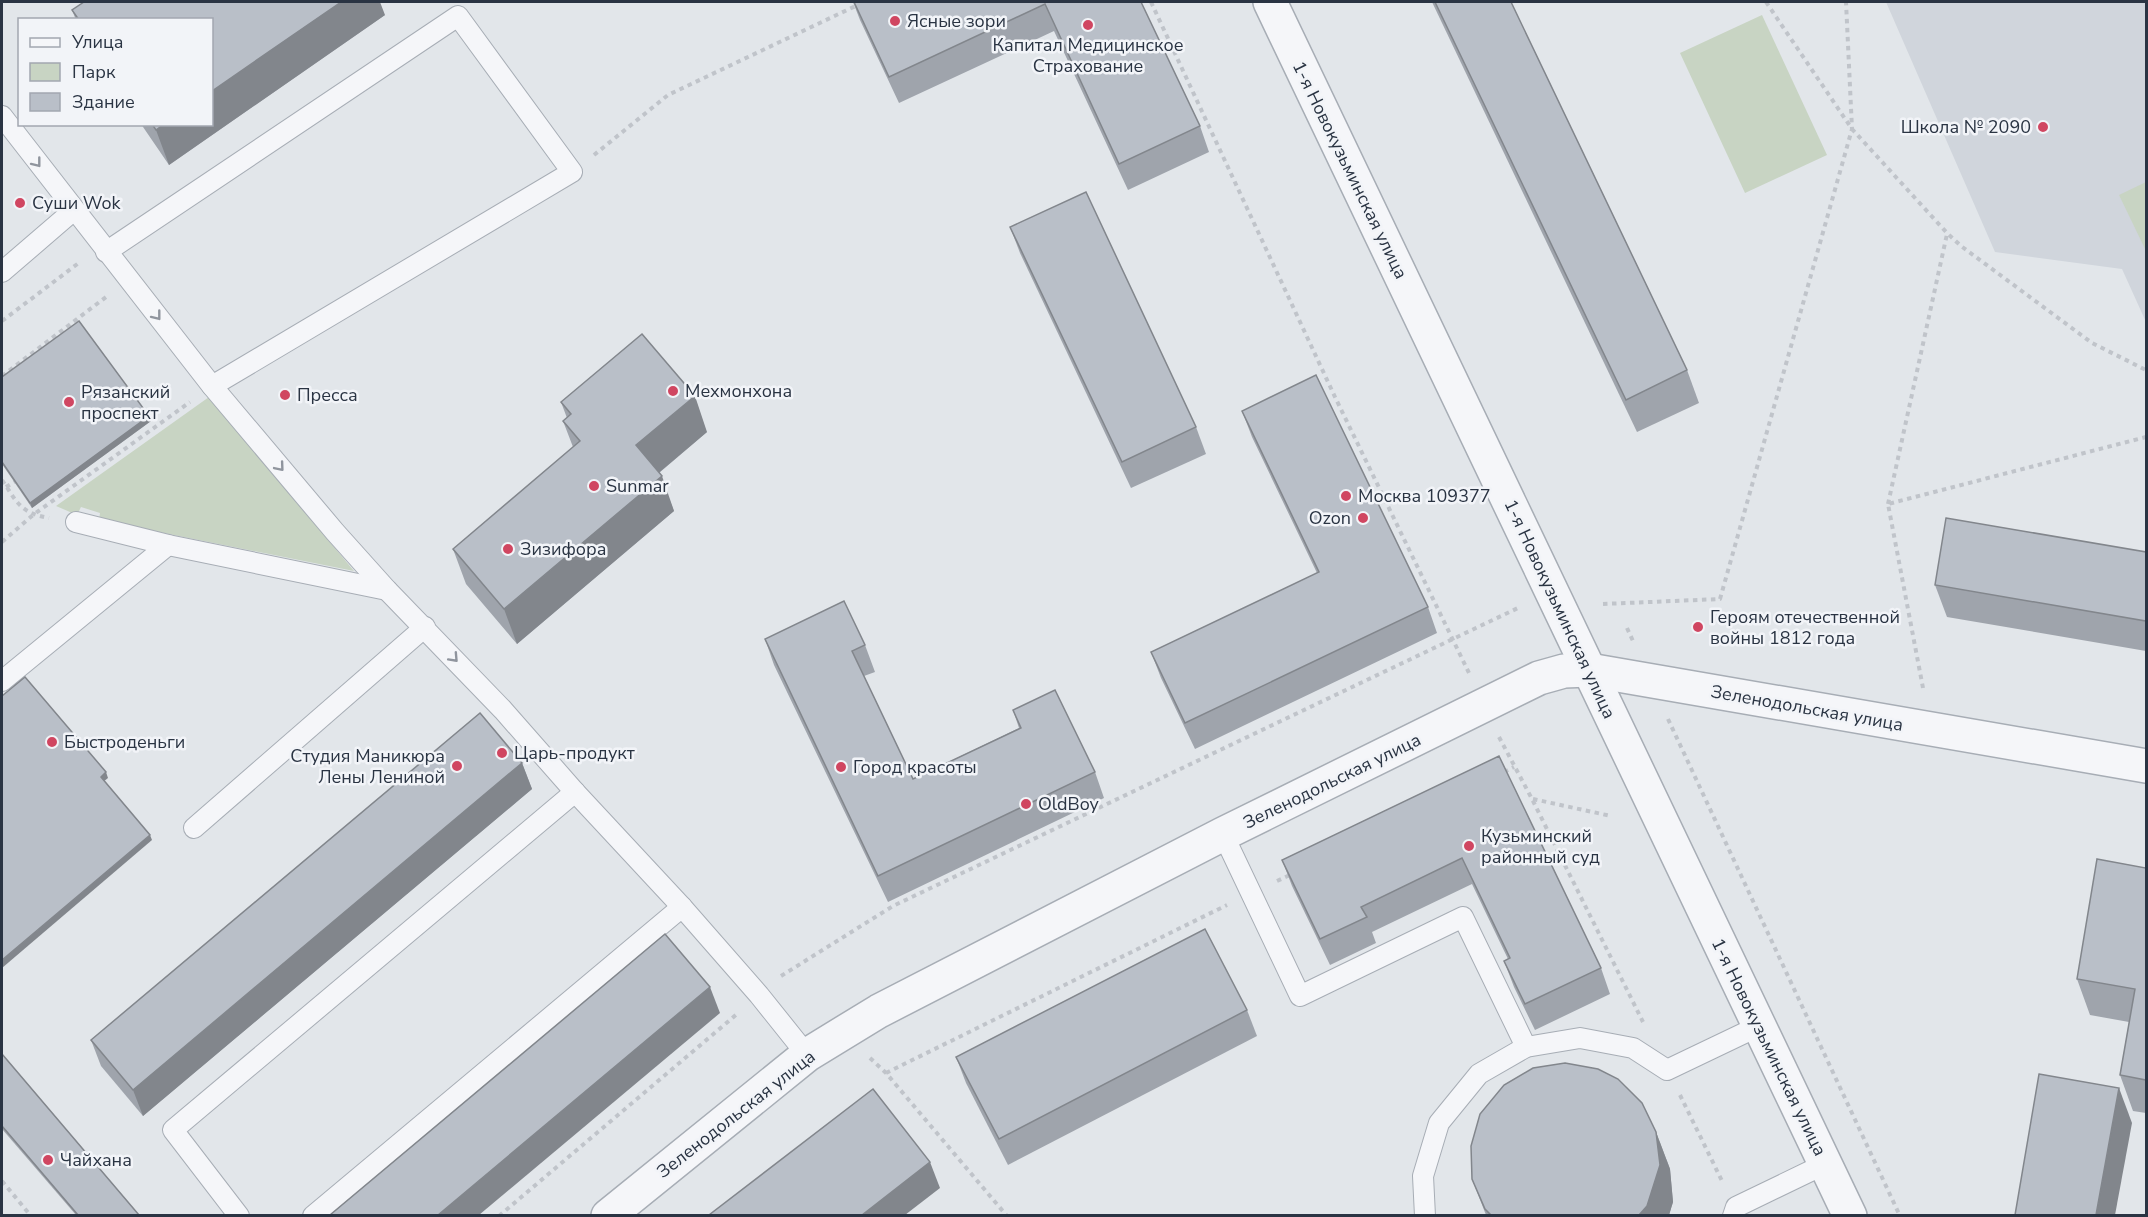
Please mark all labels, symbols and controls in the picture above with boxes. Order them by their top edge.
place label: Ясные зори [907,9,1006,33]
marker: Ясные зори [888,14,902,28]
legend [18,18,213,126]
marker: Капитал Медицинское Страхование [1081,18,1095,32]
text: Улица [71,30,123,54]
place label: Капитал Медицинское Страхование [993,33,1184,78]
street label: 1-я Новокузьминская улица [1287,57,1413,283]
text: Парк [72,60,116,84]
text: Здание [72,90,135,114]
place label: Школа № 2090 [1901,115,2031,139]
marker: Школа № 2090 [2036,120,2050,134]
one-way arrow [30,156,41,167]
place label: Суши Wok [32,191,122,215]
marker: Суши Wok [13,196,27,210]
one-way arrow [150,310,161,321]
place label: Мехмонхона [685,379,792,403]
place label: Рязанский проспект [81,380,170,425]
place label: Пресса [297,383,358,407]
marker: Мехмонхона [666,384,680,398]
marker: Пресса [278,388,292,402]
marker: Рязанский проспект [62,395,76,409]
one-way arrow [273,460,284,471]
place label: Sunmar [606,474,669,498]
marker: Sunmar [587,479,601,493]
place label: Москва 109377 [1358,484,1491,508]
marker: Москва 109377 [1339,489,1353,503]
street label: 1-я Новокузьминская улица [1499,495,1621,723]
place label: Ozon [1309,506,1351,530]
marker: Ozon [1356,511,1370,525]
place label: Зизифора [520,537,606,561]
marker: Зизифора [501,542,515,556]
place label: Героям отечественной войны 1812 года [1710,605,1900,650]
marker: Героям отечественной войны 1812 года [1691,620,1705,634]
one-way arrow [447,652,458,662]
street label: Зеленодольская улица [1709,679,1905,737]
street label: Зеленодольская улица [1239,727,1425,835]
place label: Быстроденьги [64,730,185,754]
marker: Быстроденьги [45,735,59,749]
place label: Царь-продукт [514,741,635,765]
place label: Студия Маникюра Лены Лениной [290,744,445,789]
marker: Царь-продукт [495,746,509,760]
place label: Город красоты [853,755,977,779]
marker: Студия Маникюра Лены Лениной [450,759,464,773]
marker: Город красоты [834,760,848,774]
place label: OldBoy [1038,792,1100,816]
marker: OldBoy [1019,797,1033,811]
place label: Кузьминский районный суд [1481,824,1600,869]
marker: Кузьминский районный суд [1462,839,1476,853]
street label: 1-я Новокузьминская улица [1706,934,1832,1160]
street label: Зеленодольская улица [652,1045,820,1183]
place label: Чайхана [60,1148,132,1172]
marker: Чайхана [41,1153,55,1167]

